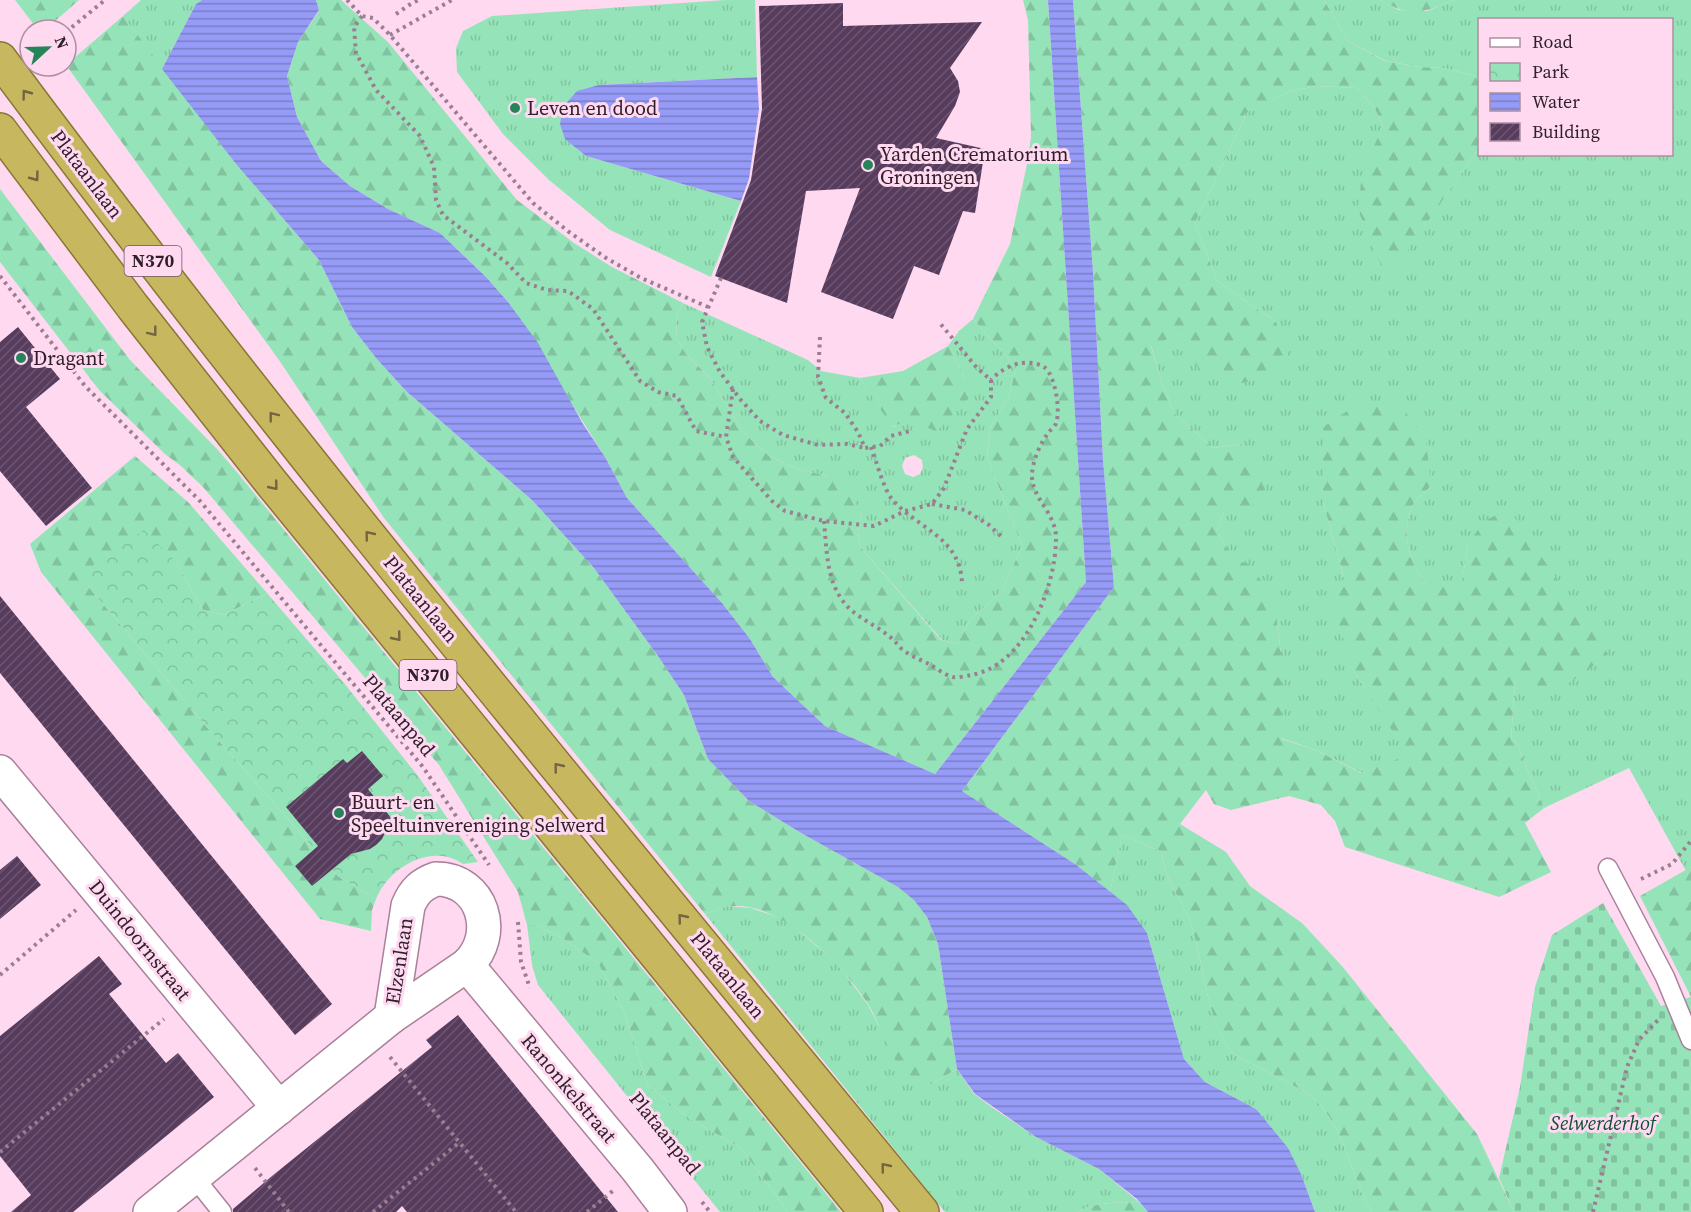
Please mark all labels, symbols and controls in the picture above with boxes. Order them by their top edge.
north arrow [18,18,78,78]
legend [1478,18,1673,156]
text: Road [1532,29,1573,54]
text: N [50,33,74,52]
text: Park [1532,59,1569,84]
text: Water [1532,89,1580,114]
one-way arrow [23,90,34,101]
place label: Leven en dood [527,94,658,122]
marker: Leven en dood [508,101,522,115]
text: Building [1532,119,1600,144]
street label: Plataanlaan [44,124,130,224]
place label: Yarden Crematorium Groningen [880,140,1069,191]
marker: Yarden Crematorium Groningen [861,158,875,172]
one-way arrow [28,170,39,181]
road number: N370 [124,246,182,276]
one-way arrow [146,326,157,337]
place label: Dragant [33,344,104,372]
marker: Dragant [14,351,28,365]
one-way arrow [269,411,280,422]
one-way arrow [266,479,277,490]
one-way arrow [365,531,376,542]
street label: Plataanlaan [377,549,465,649]
one-way arrow [389,630,400,641]
road number: N370 [400,660,456,690]
street label: Plataanpad [356,668,442,763]
one-way arrow [555,763,566,774]
place label: Buurt- en Speeltuinvereniging Selwerd [351,788,606,839]
marker: Buurt- en Speeltuinvereniging Selwerd [332,806,346,820]
street label: Duindoornstraat [83,874,198,1007]
one-way arrow [678,914,689,925]
street label: Elzenlaan [378,916,420,1006]
street label: Plataanlaan [684,925,772,1025]
street label: Ranonkelstraat [515,1027,623,1149]
street label: Plataanpad [623,1086,708,1181]
park label: Selwerderhof [1550,1109,1660,1137]
one-way arrow [881,1163,892,1174]

